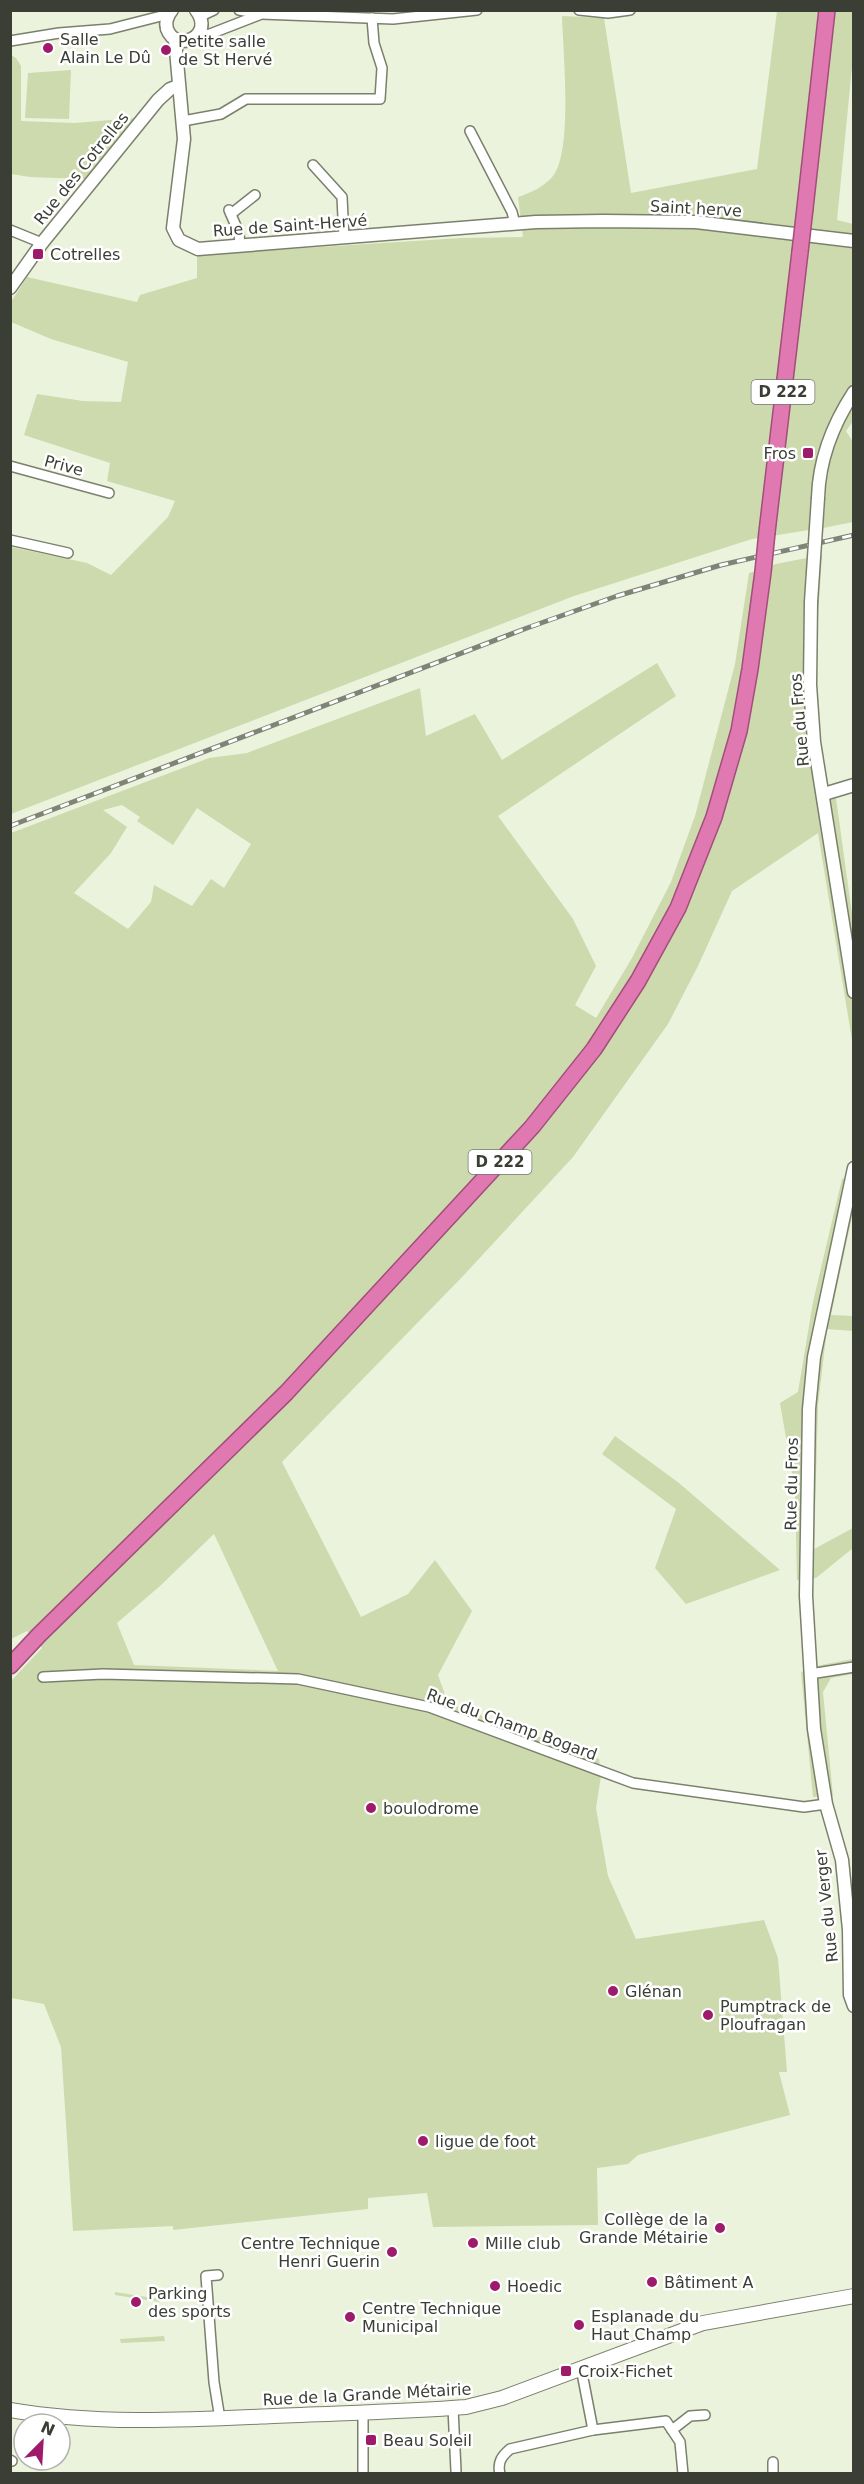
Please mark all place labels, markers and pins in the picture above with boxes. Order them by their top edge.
place label: Salle Alain Le Dû [60,30,151,67]
place label: Petite salle de St Hervé [178,32,272,69]
marker: Salle Alain Le Dû [41,41,55,55]
marker: Petite salle de St Hervé [159,43,173,57]
place label: Cotrelles [50,245,120,264]
marker: Cotrelles [31,247,45,261]
place label: Fros [764,444,796,463]
marker: Fros [801,446,815,460]
place label: boulodrome [383,1799,479,1818]
marker: boulodrome [364,1801,378,1815]
place label: Glénan [625,1982,682,2001]
marker: Glénan [606,1984,620,1998]
place label: Pumptrack de Ploufragan [720,1997,831,2034]
marker: Pumptrack de Ploufragan [701,2008,715,2022]
place label: ligue de foot [435,2132,536,2151]
marker: ligue de foot [416,2134,430,2148]
place label: Collège de la Grande Métairie [579,2210,708,2247]
marker: Collège de la Grande Métairie [713,2221,727,2235]
place label: Centre Technique Henri Guerin [241,2234,380,2271]
place label: Mille club [485,2234,561,2253]
marker: Mille club [466,2236,480,2250]
marker: Centre Technique Henri Guerin [385,2245,399,2259]
place label: Bâtiment A [664,2273,753,2292]
marker: Bâtiment A [645,2275,659,2289]
place label: Hoedic [507,2277,562,2296]
marker: Hoedic [488,2279,502,2293]
place label: Parking des sports [148,2284,231,2321]
marker: Parking des sports [129,2295,143,2309]
place label: Centre Technique Municipal [362,2299,501,2336]
place label: Esplanade du Haut Champ [591,2307,699,2344]
marker: Centre Technique Municipal [343,2310,357,2324]
marker: Esplanade du Haut Champ [572,2318,586,2332]
place label: Croix-Fichet [578,2362,672,2381]
marker: Croix-Fichet [559,2364,573,2378]
place label: Beau Soleil [383,2431,472,2450]
marker: Beau Soleil [364,2433,378,2447]

